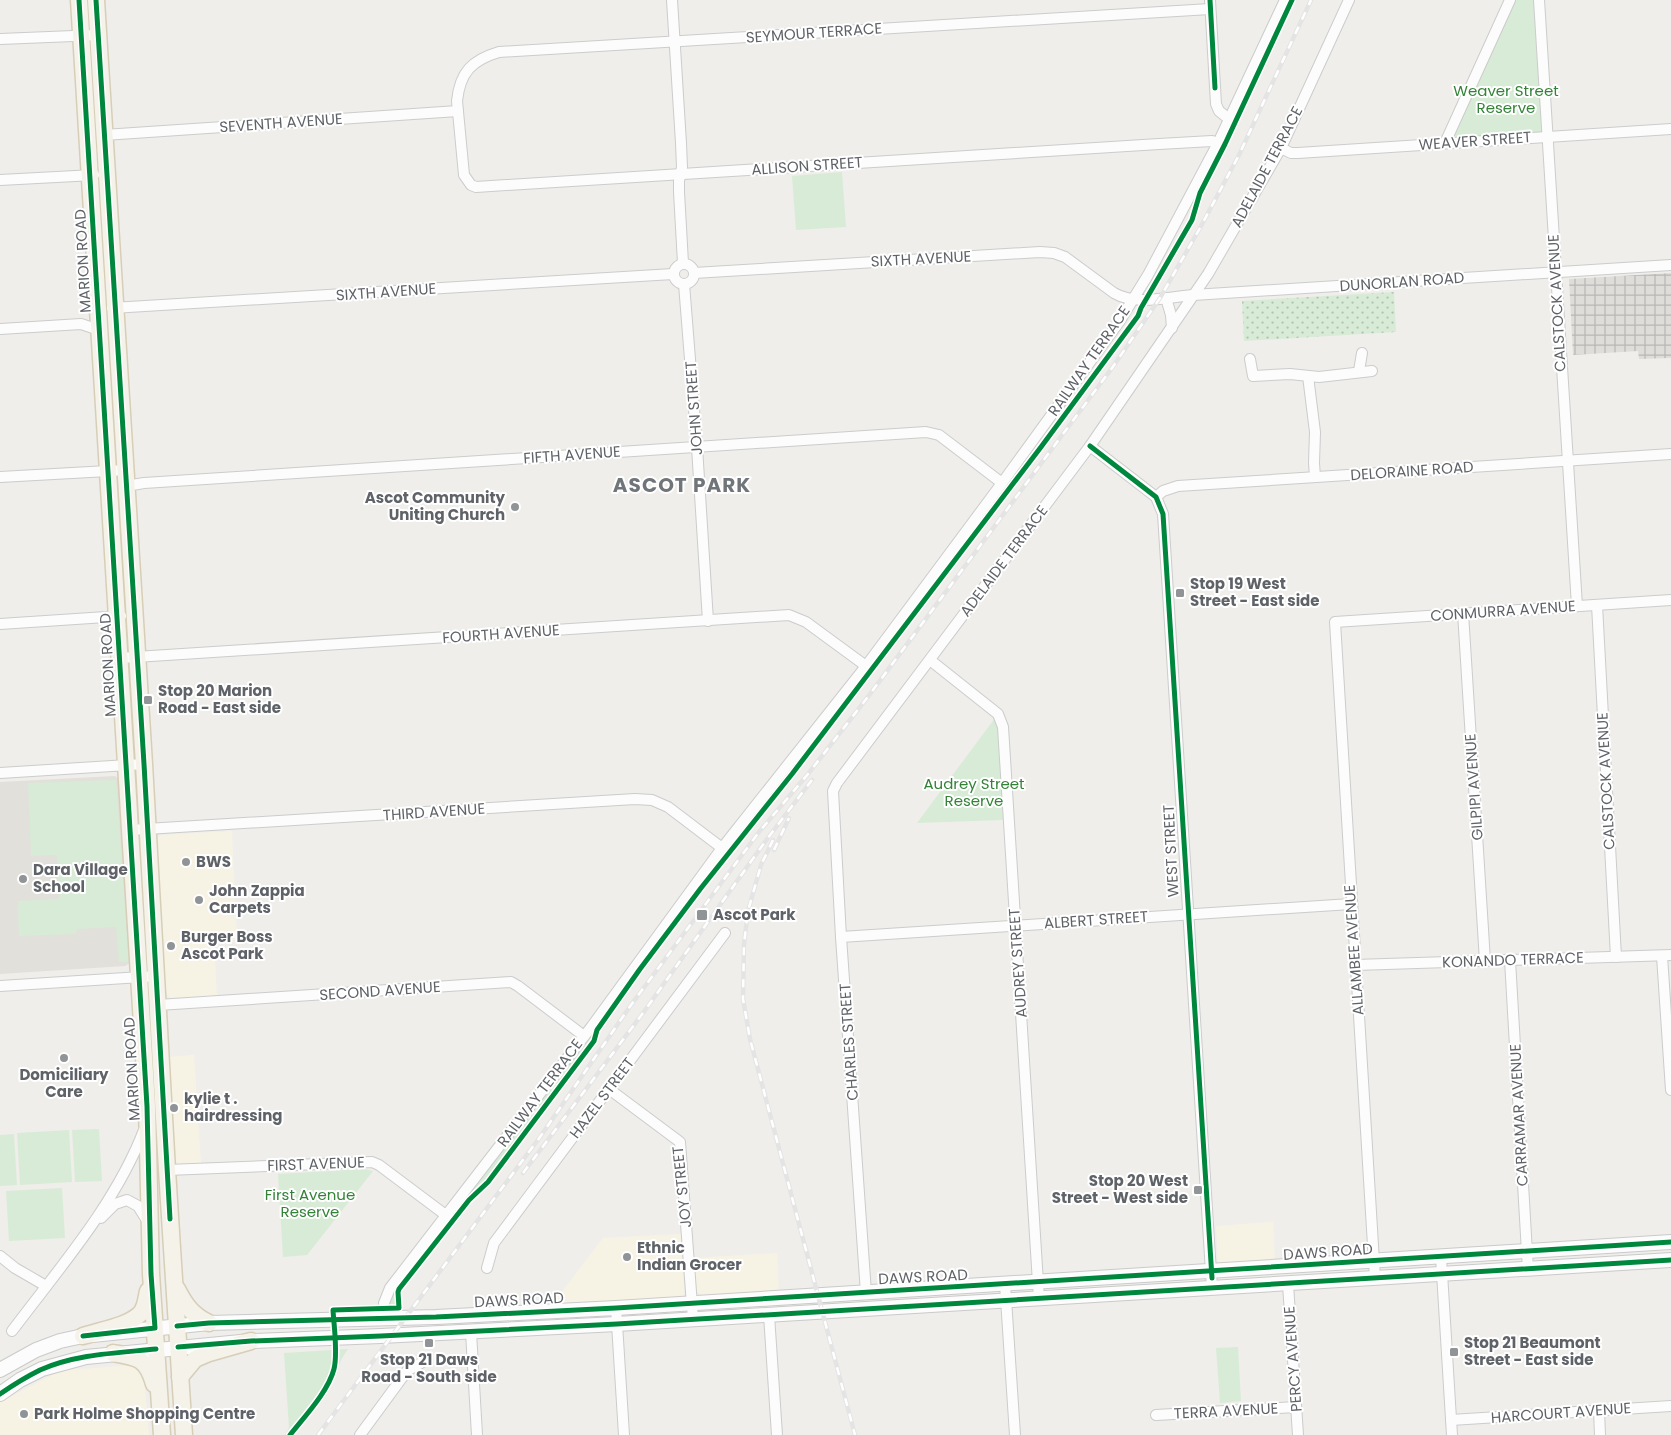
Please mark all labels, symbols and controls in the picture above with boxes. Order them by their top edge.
street label: SEYMOUR TERRACE [745,17,883,48]
park label: Weaver Street Reserve [1453,80,1559,118]
street label: ADELAIDE TERRACE [1226,102,1307,231]
street label: SEVENTH AVENUE [219,108,343,137]
street label: WEAVER STREET [1418,126,1532,155]
street label: ALLISON STREET [751,151,863,180]
street label: MARION ROAD [69,209,96,313]
street label: CALSTOCK AVENUE [1542,234,1571,372]
street label: SIXTH AVENUE [870,245,972,272]
street label: DUNORLAN ROAD [1339,267,1465,296]
street label: SIXTH AVENUE [335,278,437,305]
street label: RAILWAY TERRACE [1043,301,1135,420]
street label: JOHN STREET [680,360,707,456]
street label: FIFTH AVENUE [523,441,621,468]
street label: DELORAINE ROAD [1350,456,1474,485]
district label: ASCOT PARK [613,471,751,499]
place label: Ascot Community Uniting Church [365,487,506,525]
marker: Ascot Community Uniting Church [509,501,521,513]
street label: ADELAIDE TERRACE [955,501,1052,621]
place label: Stop 19 West Street - East side [1190,573,1320,611]
marker: Stop 19 West Street - East side [1174,587,1186,599]
street label: CONMURRA AVENUE [1430,595,1576,626]
street label: MARION ROAD [94,613,121,717]
street label: FOURTH AVENUE [442,619,560,648]
place label: Stop 20 Marion Road - East side [158,680,281,718]
marker: Stop 20 Marion Road - East side [142,694,154,706]
street label: CALSTOCK AVENUE [1591,712,1620,850]
street label: GILPIPI AVENUE [1459,733,1488,841]
park label: Audrey Street Reserve [923,773,1025,811]
street label: THIRD AVENUE [382,797,486,826]
street label: WEST STREET [1158,804,1183,898]
place label: BWS [196,851,231,872]
marker: BWS [180,856,192,868]
place label: Dara Village School [33,859,128,897]
marker: Dara Village School [17,873,29,885]
place label: John Zappia Carpets [209,880,305,918]
street label: ALLAMBEE AVENUE [1338,884,1369,1016]
marker: John Zappia Carpets [193,894,205,906]
place label: Ascot Park [713,904,796,925]
street label: ALBERT STREET [1043,905,1149,934]
street label: AUDREY STREET [1003,907,1032,1019]
marker: Ascot Park [695,908,709,922]
place label: Burger Boss Ascot Park [181,926,273,964]
marker: Burger Boss Ascot Park [165,940,177,952]
street label: KONANDO TERRACE [1442,947,1584,972]
street label: SECOND AVENUE [319,976,441,1005]
street label: CHARLES STREET [834,983,863,1101]
street label: MARION ROAD [118,1017,145,1121]
street label: RAILWAY TERRACE [492,1034,587,1151]
street label: CARRAMAR AVENUE [1504,1043,1533,1187]
marker: Domiciliary Care [58,1052,70,1064]
street label: HAZEL STREET [564,1053,639,1142]
place label: Domiciliary Care [19,1064,109,1102]
place label: kylie t . hairdressing [184,1088,282,1126]
marker: kylie t . hairdressing [168,1102,180,1114]
street label: JOY STREET [667,1145,696,1229]
street label: FIRST AVENUE [267,1151,365,1176]
place label: Stop 20 West Street - West side [1052,1170,1188,1208]
park label: First Avenue Reserve [265,1184,355,1222]
marker: Stop 20 West Street - West side [1192,1184,1204,1196]
place label: Ethnic Indian Grocer [637,1237,742,1275]
street label: DAWS ROAD [1282,1238,1373,1265]
marker: Ethnic Indian Grocer [621,1251,633,1263]
street label: DAWS ROAD [878,1264,968,1289]
street label: DAWS ROAD [474,1287,564,1312]
street label: PERCY AVENUE [1278,1305,1307,1413]
place label: Stop 21 Beaumont Street - East side [1464,1332,1601,1370]
marker: Stop 21 Daws Road - South side [423,1337,435,1349]
marker: Stop 21 Beaumont Street - East side [1448,1346,1460,1358]
place label: Stop 21 Daws Road - South side [361,1349,497,1387]
street label: TERRA AVENUE [1173,1397,1279,1424]
street label: HARCOURT AVENUE [1490,1397,1632,1428]
place label: Park Holme Shopping Centre [34,1403,255,1424]
marker: Park Holme Shopping Centre [18,1408,30,1420]

